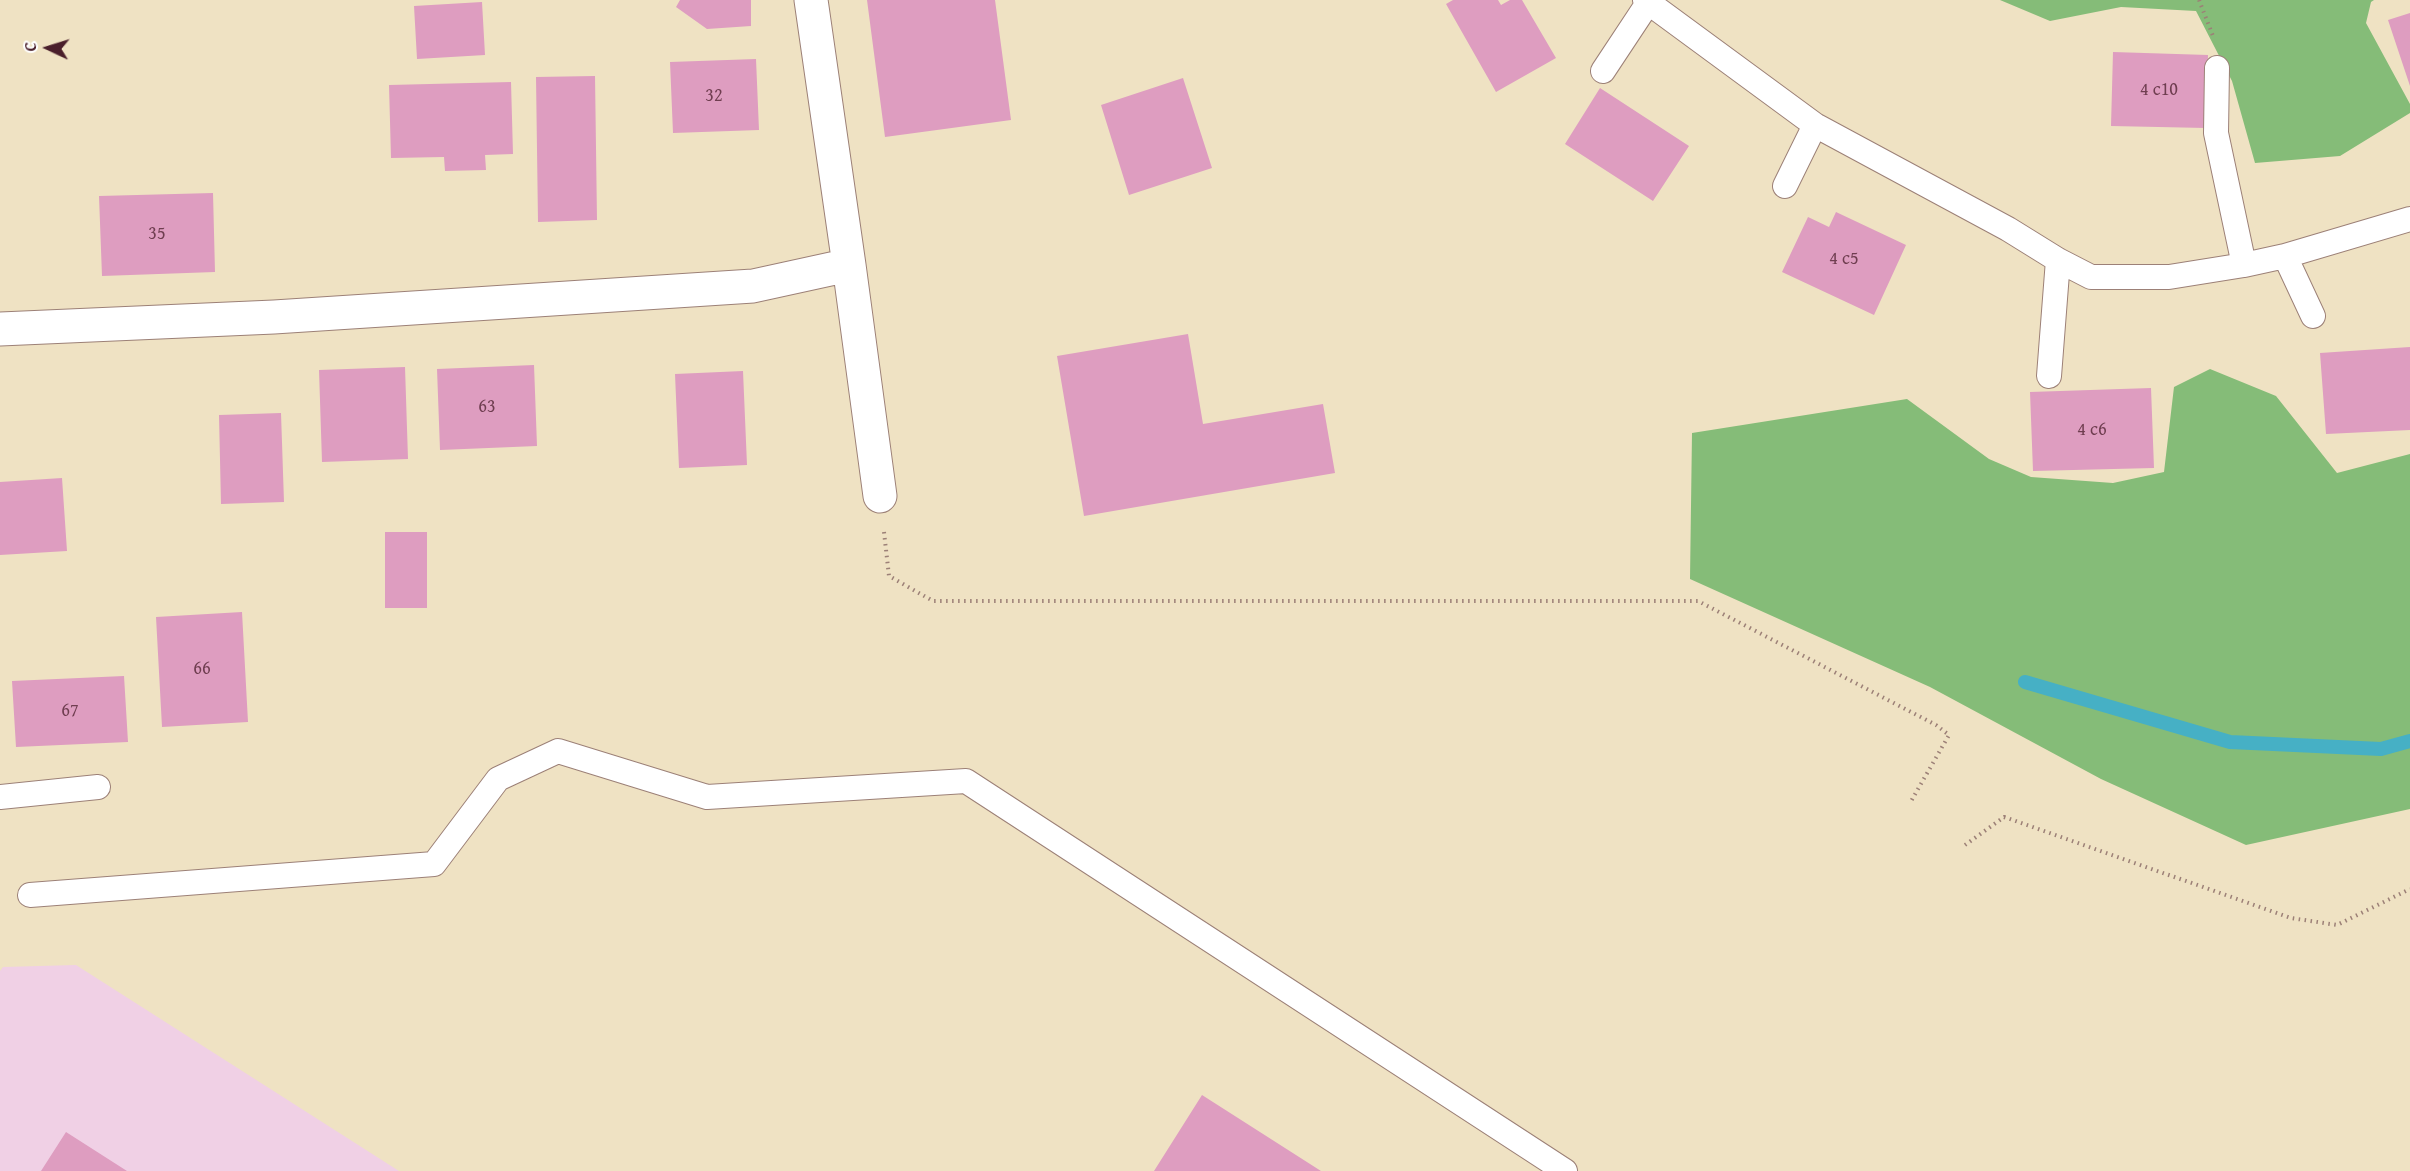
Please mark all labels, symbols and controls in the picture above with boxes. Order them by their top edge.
north arrow [18,18,78,78]
text: С [18,41,42,52]
house number: 4 с10 [2140,79,2178,101]
house number: 32 [705,85,723,107]
house number: 35 [148,223,166,245]
house number: 4 с5 [1829,248,1859,270]
house number: 63 [478,396,496,418]
house number: 4 с6 [2077,419,2107,441]
house number: 66 [193,658,211,680]
house number: 67 [61,700,79,722]

